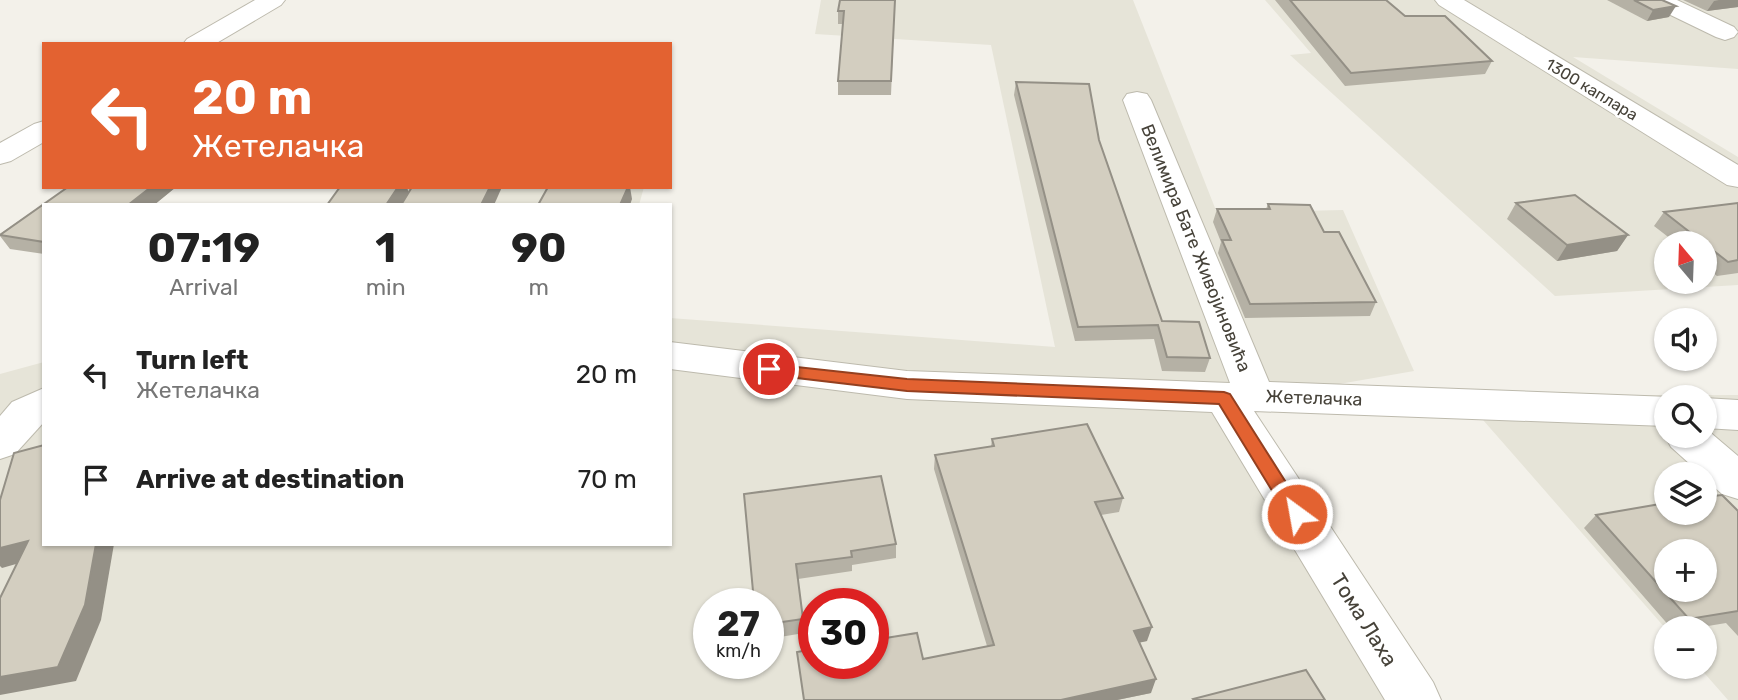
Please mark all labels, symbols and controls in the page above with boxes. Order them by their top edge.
street label: 1300 каплара [1542,54,1641,124]
text: 20 m [192,68,313,126]
icon: left [77,70,168,161]
street label: Велимира Бате Живојиновића [1136,121,1256,375]
text: Жетелачка [192,127,364,165]
text: 07:19 [147,223,260,273]
text: 1 [375,223,396,273]
text: 90 [511,223,567,273]
north arrow [1654,231,1717,294]
map controls [1654,231,1717,679]
text: Arrival [169,273,238,301]
text: min [366,273,406,301]
text: m [529,273,549,301]
button: sound [1654,308,1717,371]
pin [739,339,799,399]
text: Turn left [136,345,248,376]
icon: arrive [750,350,788,388]
icon: left [77,356,115,394]
text: 20 m [576,359,637,390]
text: Жетелачка [136,376,260,404]
street label: Жетелачка [1265,385,1363,411]
button: search [1654,385,1717,448]
icon: arrive [77,461,115,499]
button: layers [1654,462,1717,525]
text: Arrive at destination [136,464,404,495]
text: 70 m [578,464,637,495]
position arrow [1260,477,1334,551]
button: + [1654,539,1717,602]
street label: Тома Лаха [1326,569,1403,671]
speed limit sign: 30 [798,588,889,679]
text: 27 [717,603,760,645]
button: − [1654,616,1717,679]
text: km/h [716,640,761,662]

